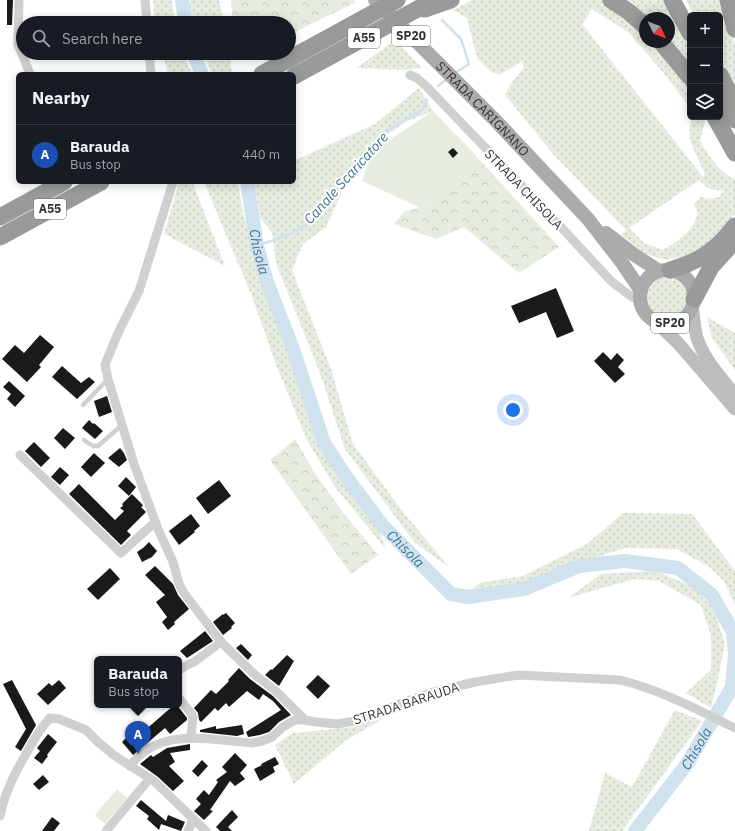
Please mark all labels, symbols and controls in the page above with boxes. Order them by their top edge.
north arrow [639,12,675,48]
map controls [687,12,723,120]
button: + [687,12,723,48]
search box [16,16,296,60]
road number: SP20 [392,26,430,46]
icon: search [30,27,52,49]
road number: A55 [348,28,380,48]
text: Search here [62,29,142,48]
button: − [687,48,723,84]
street label: STRADA CARIGNANO [432,58,533,160]
button: layers [687,84,723,120]
text: Nearby [32,87,90,109]
water label: Canale Scaricatore [300,128,392,228]
text: Barauda [70,137,130,156]
street label: STRADA CHISOLA [481,145,567,234]
text: A [41,146,49,163]
text: 440 m [242,146,280,163]
text: Bus stop [70,156,121,173]
road number: A55 [34,199,66,219]
water label: Chisola [245,228,274,277]
road number: SP20 [651,313,689,333]
your location [503,400,523,420]
water label: Chisola [383,526,428,571]
popup [94,656,182,708]
text: Barauda [108,664,168,683]
street label: STRADA BARAUDA [351,678,462,729]
text: Bus stop [108,683,159,700]
pin: A [125,721,151,754]
water label: Chisola [677,724,716,773]

